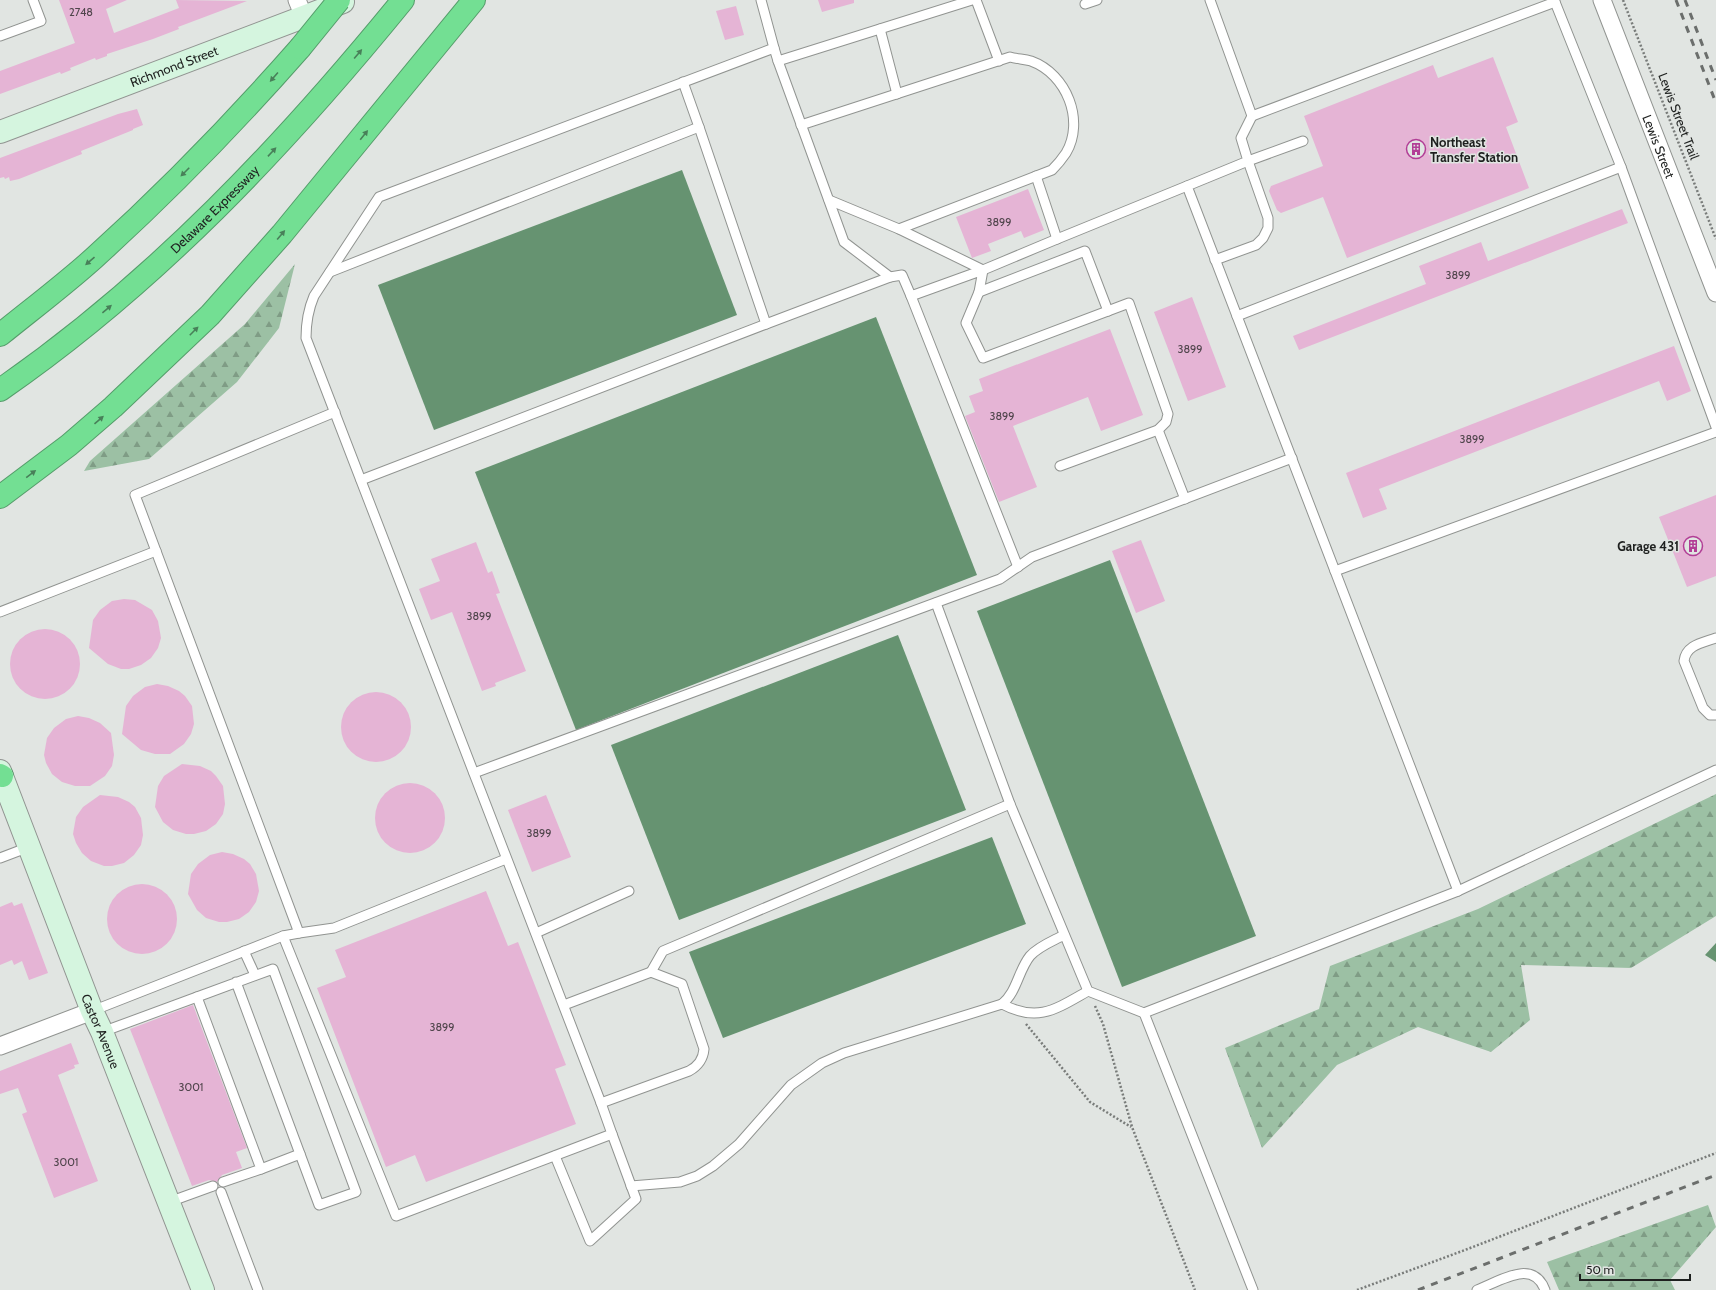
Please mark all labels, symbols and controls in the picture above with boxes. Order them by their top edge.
house number: 2748 [69,5,93,19]
street label: Richmond Street [128,42,221,90]
one-way arrow [354,49,363,60]
street label: Lewis Street Trail [1655,70,1703,162]
one-way arrow [270,72,279,83]
street label: Lewis Street [1640,112,1678,180]
one-way arrow [359,129,368,140]
place label: Northeast Transfer Station [1430,134,1518,165]
building icon: Northeast Transfer Station [1405,138,1427,160]
one-way arrow [268,147,277,157]
street label: Delaware Expressway [167,162,263,256]
one-way arrow [180,167,190,177]
house number: 3899 [986,215,1012,229]
one-way arrow [277,230,286,241]
one-way arrow [85,256,96,265]
house number: 3899 [1445,268,1471,282]
one-way arrow [102,304,113,313]
one-way arrow [189,326,199,336]
house number: 3899 [1177,342,1203,356]
house number: 3899 [989,409,1015,423]
one-way arrow [94,416,103,425]
house number: 3899 [1459,432,1485,446]
one-way arrow [26,470,37,478]
building icon: Garage 431 [1682,535,1704,557]
place label: Garage 431 [1617,538,1679,554]
house number: 3899 [466,609,492,623]
house number: 3899 [526,826,552,840]
street label: Castor Avenue [78,992,124,1071]
house number: 3899 [429,1020,455,1034]
house number: 3001 [179,1080,203,1094]
house number: 3001 [54,1155,78,1169]
scale bar [1580,1256,1690,1282]
text: 50 m [1586,1262,1614,1277]

